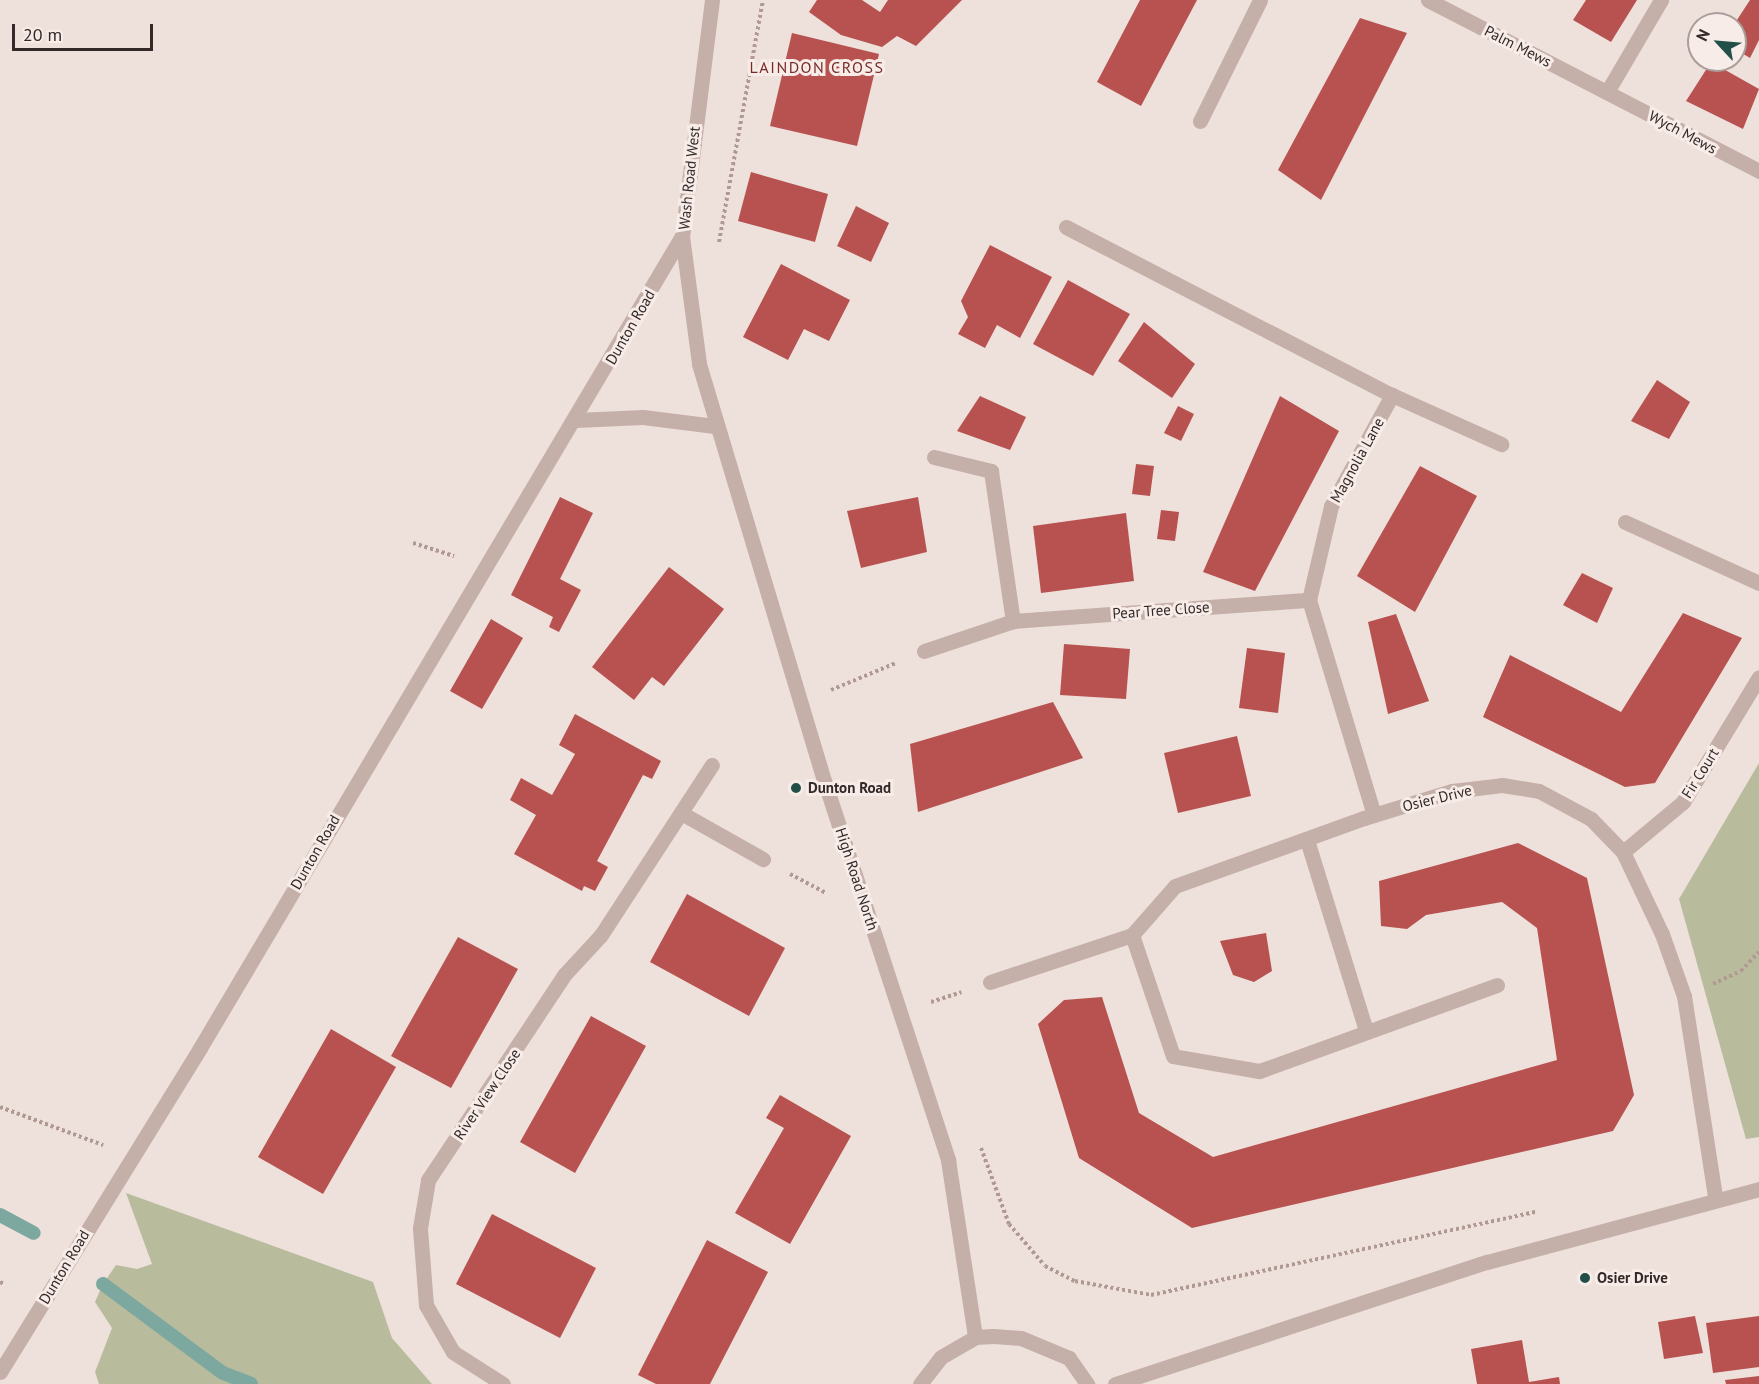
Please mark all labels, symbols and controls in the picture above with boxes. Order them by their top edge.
scale bar [15,12,156,50]
north arrow [1687,12,1747,72]
street label: Palm Mews [1482,22,1554,70]
text: 20 m [23,23,62,46]
text: N [1691,26,1714,44]
district label: LAINDON CROSS [750,57,884,77]
street label: Wych Mews [1646,107,1720,157]
street label: Wash Road West [675,125,703,231]
street label: Dunton Road [601,287,659,367]
street label: Magnolia Lane [1326,414,1388,506]
street label: Pear Tree Close [1112,598,1210,622]
street label: Fir Court [1678,745,1722,801]
place label: Dunton Road [808,779,891,797]
marker: Dunton Road [789,781,803,795]
street label: Osier Drive [1400,781,1474,815]
street label: Dunton Road [286,812,344,892]
street label: High Road North [832,825,882,933]
street label: River View Close [450,1045,524,1143]
street label: Dunton Road [35,1227,93,1307]
place label: Osier Drive [1597,1269,1668,1287]
marker: Osier Drive [1578,1271,1592,1285]

